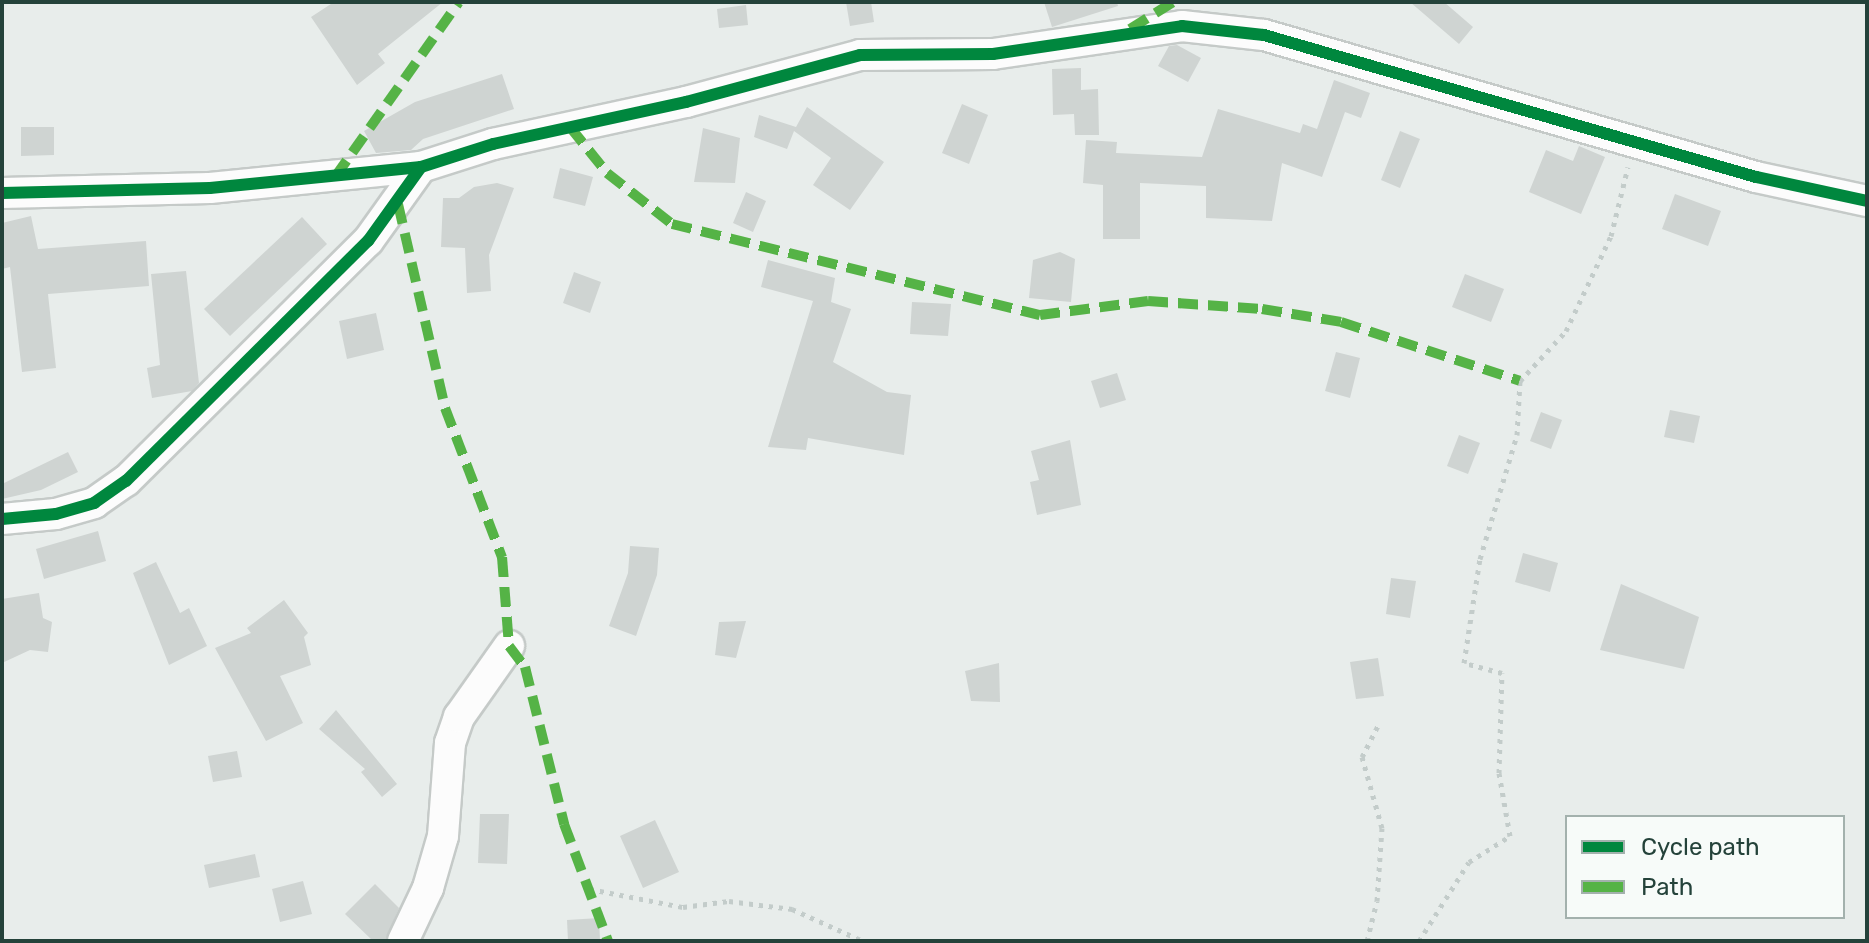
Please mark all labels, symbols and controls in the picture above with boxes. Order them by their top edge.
legend [1565,815,1845,919]
text: Cycle path [1641,833,1760,861]
text: Path [1641,873,1693,901]

